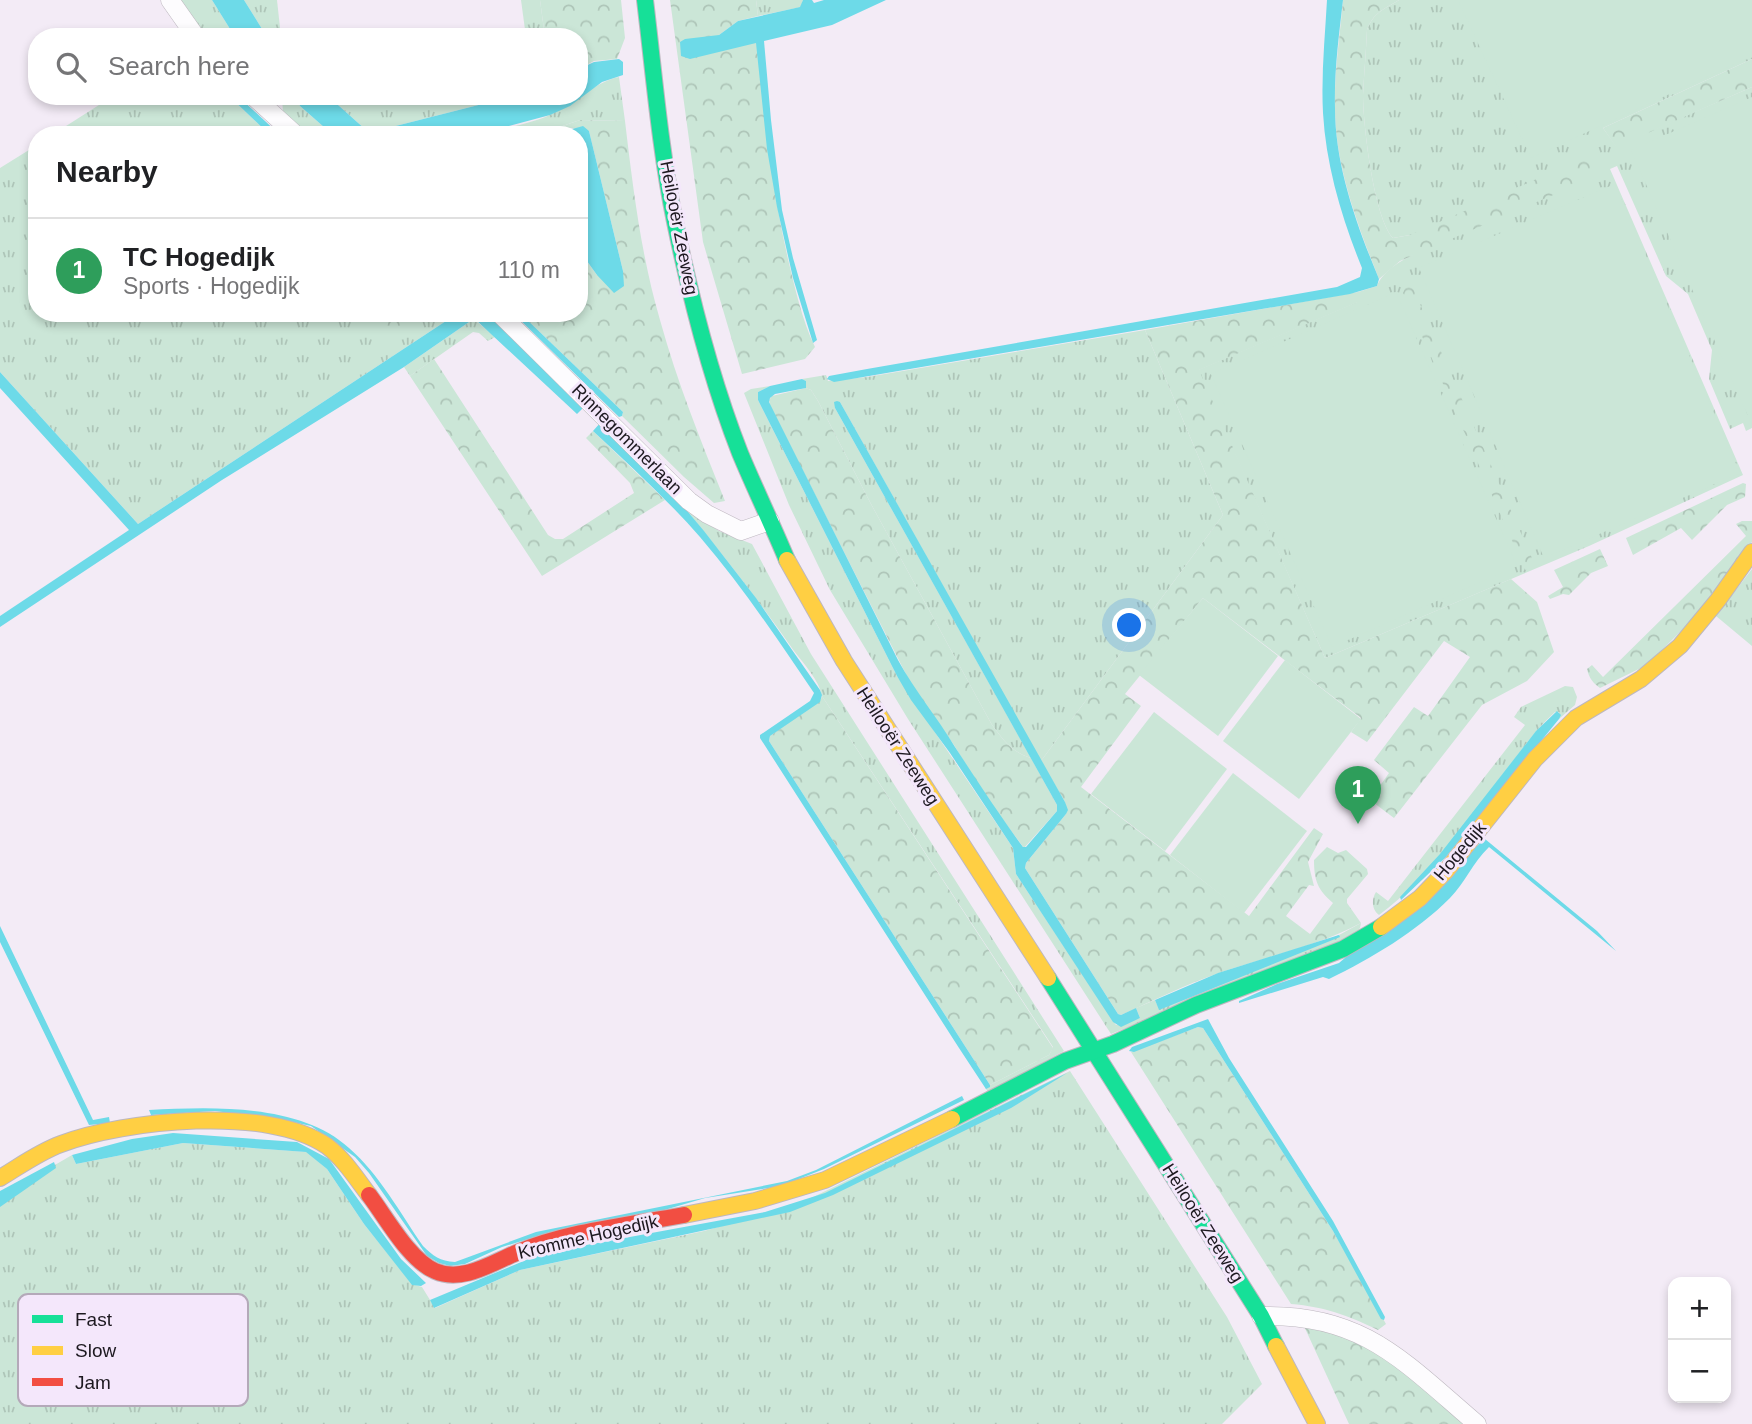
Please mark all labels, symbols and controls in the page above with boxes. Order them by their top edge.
search box [28,28,588,105]
icon: search [52,48,90,86]
text: Search here [108,51,250,81]
text: Nearby [56,155,158,188]
street label: Heilooër Zeeweg [656,159,702,297]
text: TC Hogedijk [123,242,275,272]
text: 1 [73,257,85,283]
text: 110 m [498,257,560,283]
text: Sports · Hogedijk [123,273,299,299]
street label: Rinnegommerlaan [568,380,686,498]
your location [1112,608,1146,642]
street label: Heilooër Zeeweg [853,683,943,809]
pin: 1 [1335,766,1381,824]
street label: Hogedijk [1430,817,1491,884]
street label: Heilooër Zeeweg [1158,1160,1248,1286]
street label: Kromme Hogedijk [516,1211,661,1263]
map controls [1668,1277,1731,1403]
button: + [1668,1277,1731,1340]
legend [18,1294,248,1406]
text: Fast [75,1309,113,1330]
text: Slow [75,1340,116,1361]
button: − [1668,1340,1731,1403]
text: Jam [75,1372,111,1393]

